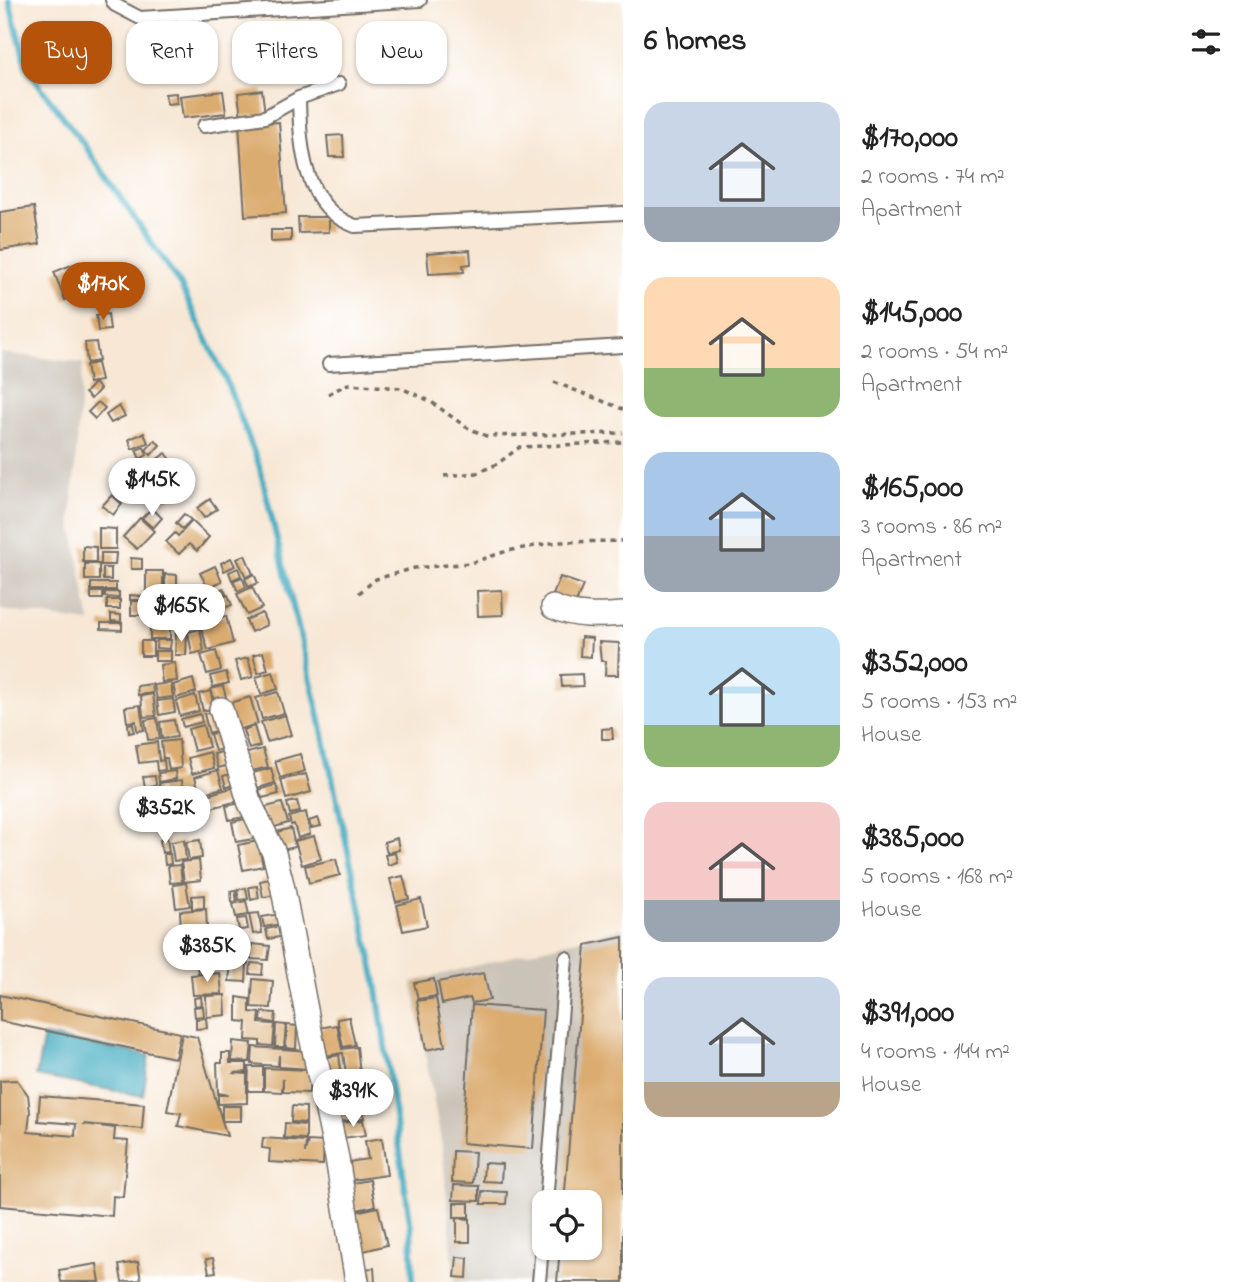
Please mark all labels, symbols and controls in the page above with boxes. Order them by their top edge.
text: 6 homes [644,20,747,64]
chip: Buy [21,21,112,84]
chip: Rent [126,21,218,84]
chip: Filters [232,21,342,84]
chip: New [356,21,447,84]
icon: filters [1187,23,1225,61]
text: $170,000 [861,117,958,161]
icon: home [700,130,784,214]
text: 2 rooms · 74 m² [861,161,1005,194]
text: Apartment [861,194,962,227]
pin: $170K [54,262,152,322]
text: $170K [77,268,129,301]
text: $145,000 [861,292,962,336]
icon: home [700,305,784,389]
text: 2 rooms · 54 m² [861,336,1008,369]
text: Apartment [861,369,962,402]
pin: $145K [103,458,201,518]
text: $145K [124,464,180,497]
text: $165,000 [861,467,963,511]
icon: home [700,480,784,564]
text: 3 rooms · 86 m² [861,511,1002,544]
text: Apartment [861,544,962,577]
pin: $165K [132,584,230,644]
text: $165K [153,590,209,623]
text: $352,000 [861,642,968,686]
icon: home [700,655,784,739]
text: 5 rooms · 153 m² [861,686,1017,719]
text: House [861,719,921,752]
pin: $352K [116,786,214,846]
text: $352K [135,792,195,825]
text: $385,000 [861,817,964,861]
icon: home [700,830,784,914]
text: 5 rooms · 168 m² [861,861,1013,894]
text: House [861,894,921,927]
pin: $385K [158,925,256,984]
text: $385K [179,930,235,963]
text: $391,000 [861,992,954,1036]
icon: home [700,1005,784,1089]
text: 4 rooms · 144 m² [861,1036,1010,1069]
text: House [861,1069,921,1102]
pin: $391K [304,1070,402,1129]
text: $391K [329,1075,377,1108]
map controls [532,1190,602,1260]
button: locate [532,1190,602,1260]

